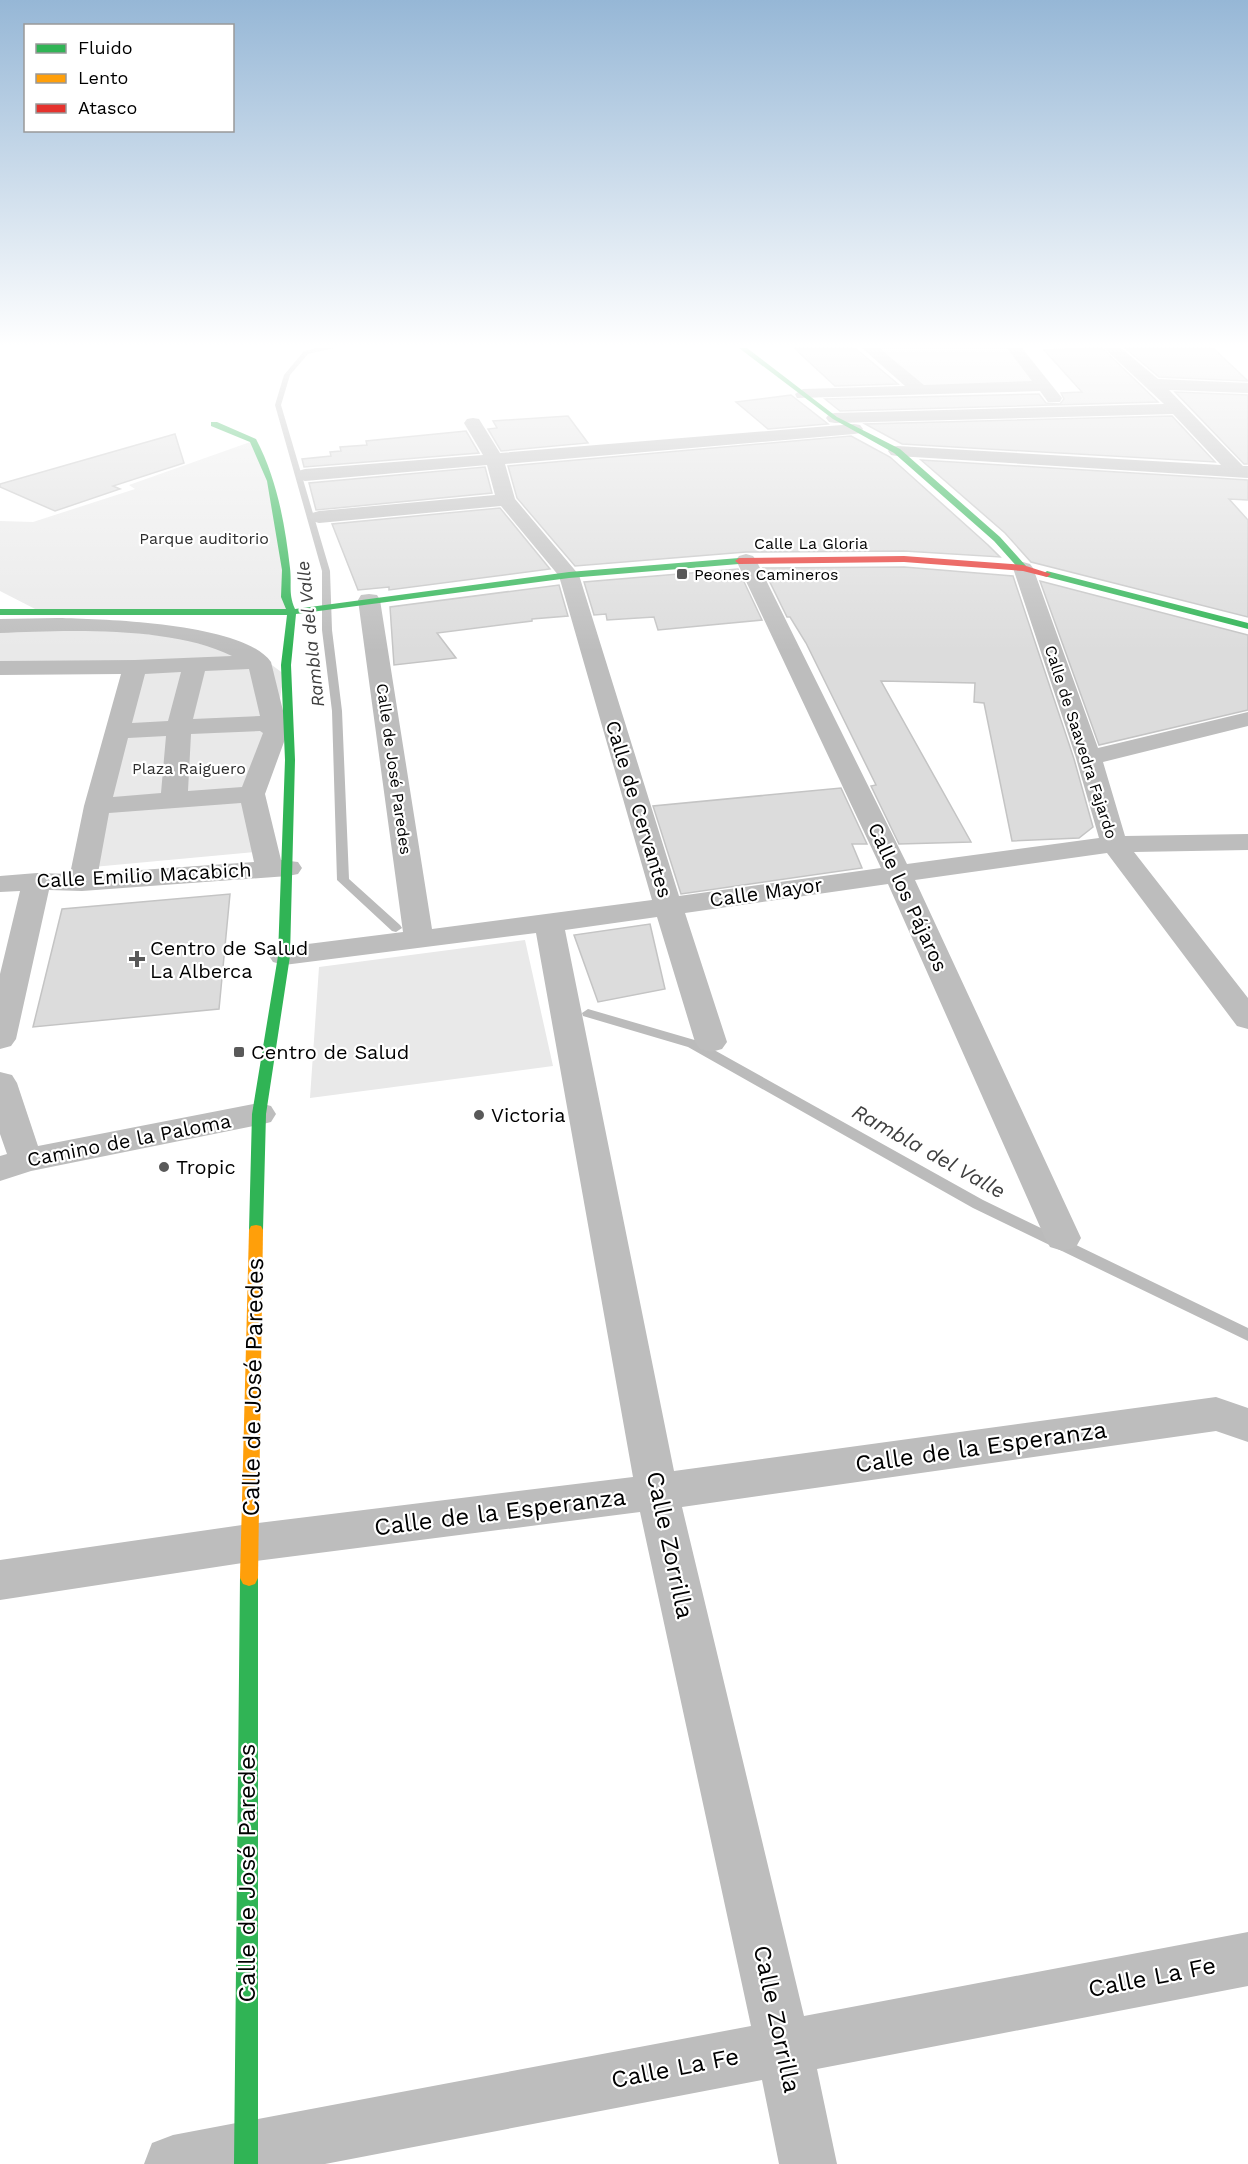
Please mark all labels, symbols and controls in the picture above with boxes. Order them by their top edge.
legend [24,24,234,132]
text: Fluido [78,37,132,58]
text: Lento [78,67,128,88]
text: Atasco [78,97,137,118]
park label: Parque auditorio [139,529,269,548]
street label: Calle La Gloria [754,534,868,553]
water label: Rambla del Valle [292,560,328,708]
place label: Peones Camineros [694,565,838,584]
marker: Peones Camineros [675,567,689,581]
street label: Calle de Saavedra Fajardo [1041,643,1121,841]
street label: Calle de José Paredes [373,682,415,856]
street label: Calle de Cervantes [601,717,677,901]
park label: Plaza Raiguero [132,759,246,778]
street label: Calle los Pájaros [863,819,953,975]
street label: Calle Emilio Macabich [36,857,252,893]
street label: Calle Mayor [708,872,824,912]
place label: Centro de Salud La Alberca [150,936,308,983]
marker: Centro de Salud La Alberca [128,950,146,968]
place label: Centro de Salud [251,1040,409,1064]
marker: Centro de Salud [232,1045,246,1059]
water label: Rambla del Valle [848,1099,1010,1203]
place label: Victoria [491,1103,566,1127]
street label: Camino de la Paloma [25,1108,233,1172]
marker: Victoria [472,1108,486,1122]
place label: Tropic [176,1155,236,1179]
marker: Tropic [157,1160,171,1174]
street label: Calle de José Paredes [237,1257,269,1517]
street label: Calle de la Esperanza [854,1415,1108,1479]
street label: Calle Zorrilla [641,1469,699,1621]
street label: Calle de la Esperanza [372,1483,628,1541]
street label: Calle de José Paredes [233,1744,261,2002]
street label: Calle Zorrilla [748,1943,806,2095]
street label: Calle La Fe [1086,1951,1218,2003]
street label: Calle La Fe [609,2042,741,2094]

